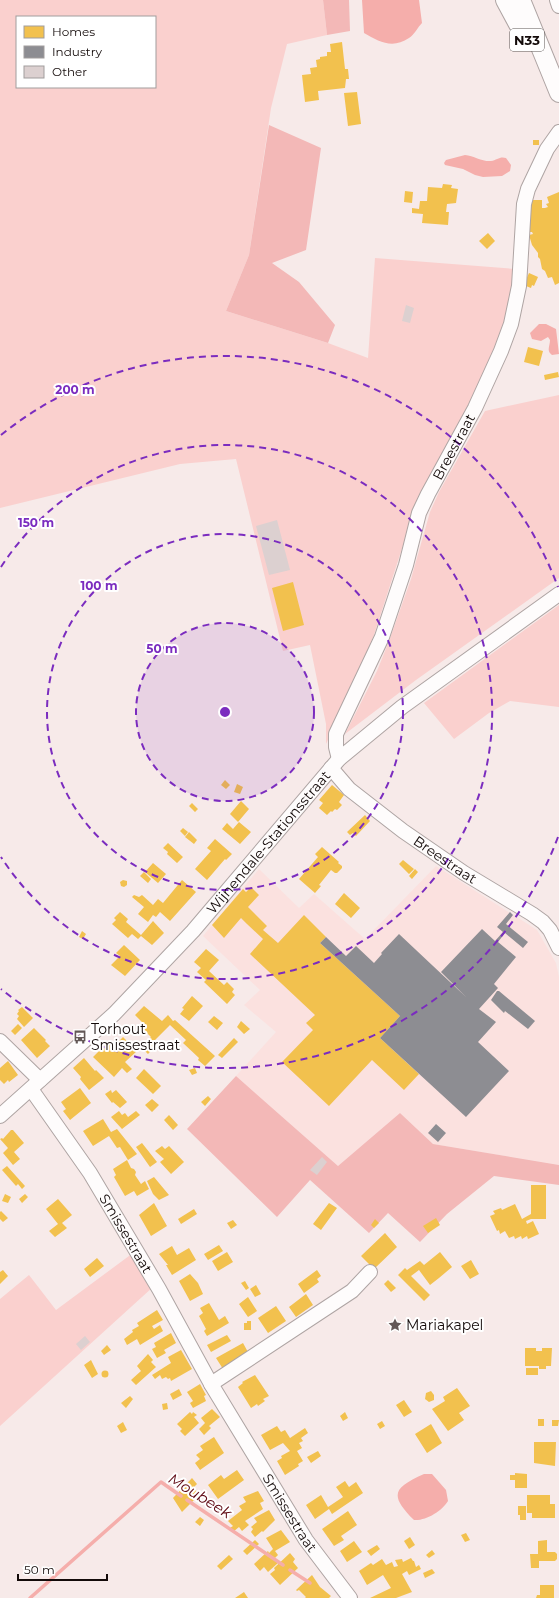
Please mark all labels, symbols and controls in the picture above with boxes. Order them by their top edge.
legend [16,16,156,88]
text: Homes [52,24,95,39]
road number: N33 [510,29,544,51]
text: Industry [52,44,102,59]
text: Other [52,64,87,79]
text: 200 m [55,382,95,397]
street label: Breestraat [428,410,479,483]
text: 150 m [18,515,54,530]
text: 100 m [81,578,117,593]
text: 50 m [146,641,178,656]
centre of rings [218,705,232,719]
street label: Wijnendale-Stationsstraat [203,767,334,918]
street label: Breestraat [410,832,480,888]
place label: Torhout Smissestraat [91,1020,180,1054]
bus stop icon: Torhout Smissestraat [72,1029,88,1045]
street label: Smissestraat [95,1191,157,1277]
place label: Mariakapel [406,1316,483,1334]
place icon: Mariakapel [387,1317,403,1333]
water label: Moubeek [165,1469,236,1523]
street label: Smissestraat [259,1470,321,1556]
scale bar [18,1556,107,1582]
text: 50 m [24,1562,55,1577]

